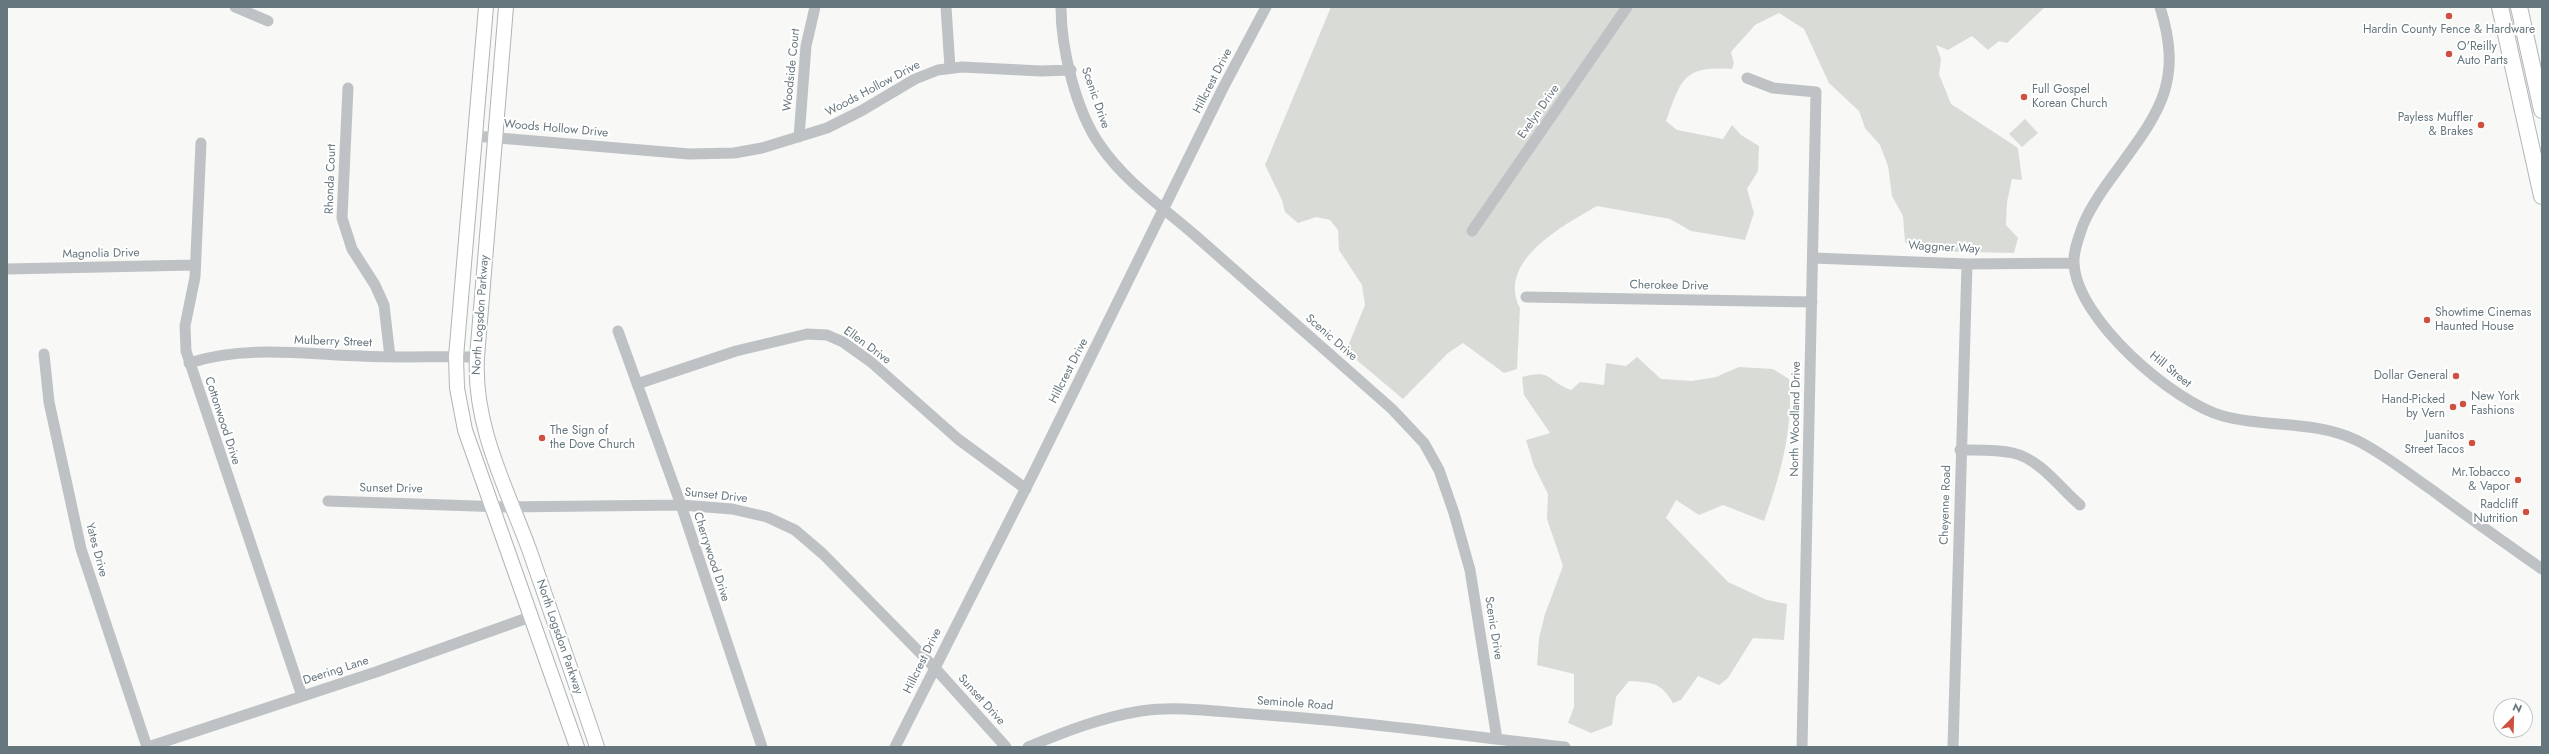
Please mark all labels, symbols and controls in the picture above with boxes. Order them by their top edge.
marker: Hardin County Fence & Hardware [2444,11,2454,21]
place label: Hardin County Fence & Hardware [2363,23,2535,37]
street label: Woodside Court [780,28,804,112]
place label: O'Reilly Auto Parts [2457,40,2508,68]
street label: Hillcrest Drive [1190,46,1236,116]
marker: O'Reilly Auto Parts [2444,49,2454,59]
street label: Woods Hollow Drive [823,58,923,120]
street label: Scenic Drive [1078,65,1112,131]
street label: Evelyn Drive [1515,82,1563,142]
place label: Full Gospel Korean Church [2032,83,2108,111]
marker: Full Gospel Korean Church [2019,92,2029,102]
place label: Payless Muffler & Brakes [2398,111,2473,139]
street label: Woods Hollow Drive [503,117,609,141]
marker: Payless Muffler & Brakes [2476,120,2486,130]
street label: Rhonda Court [323,144,339,214]
street label: Waggner Way [1908,239,1980,257]
street label: Magnolia Drive [62,246,140,262]
street label: North Logsdon Parkway [470,254,492,376]
street label: Cherokee Drive [1629,278,1709,294]
place label: Showtime Cinemas Haunted House [2435,306,2531,334]
street label: Scenic Drive [1302,312,1360,364]
marker: Showtime Cinemas Haunted House [2422,315,2432,325]
street label: Ellen Drive [841,324,893,368]
street label: Mulberry Street [294,333,372,351]
street label: Hillcrest Drive [1046,336,1092,406]
street label: Hill Street [2146,349,2194,391]
street label: North Woodland Drive [1788,361,1804,477]
place label: Dollar General [2374,369,2448,383]
marker: Dollar General [2451,371,2461,381]
street label: Cottonwood Drive [201,375,243,467]
place label: New York Fashions [2471,390,2520,418]
place label: Hand-Picked by Vern [2381,393,2445,421]
marker: New York Fashions [2458,399,2468,409]
marker: Hand-Picked by Vern [2448,402,2458,412]
place label: The Sign of the Dove Church [550,424,635,452]
place label: Juanitos Street Tacos [2404,429,2464,457]
marker: The Sign of the Dove Church [537,433,547,443]
marker: Juanitos Street Tacos [2467,438,2477,448]
street label: Cheyenne Road [1937,465,1955,545]
place label: Mr.Tobacco & Vapor [2452,466,2510,494]
marker: Mr.Tobacco & Vapor [2513,475,2523,485]
street label: Sunset Drive [359,481,423,497]
street label: Sunset Drive [684,486,748,506]
place label: Radcliff Nutrition [2473,498,2518,526]
marker: Radcliff Nutrition [2521,507,2531,517]
street label: Cherrywood Drive [690,510,732,604]
street label: Yates Drive [82,521,110,579]
street label: North Logsdon Parkway [533,578,585,696]
street label: Scenic Drive [1481,595,1505,661]
street label: Hillcrest Drive [901,626,945,696]
street label: Deering Lane [301,654,371,688]
street label: Sunset Drive [954,672,1008,728]
street label: Seminole Road [1256,694,1334,714]
north arrow [2493,698,2533,738]
text: N [2510,699,2524,717]

